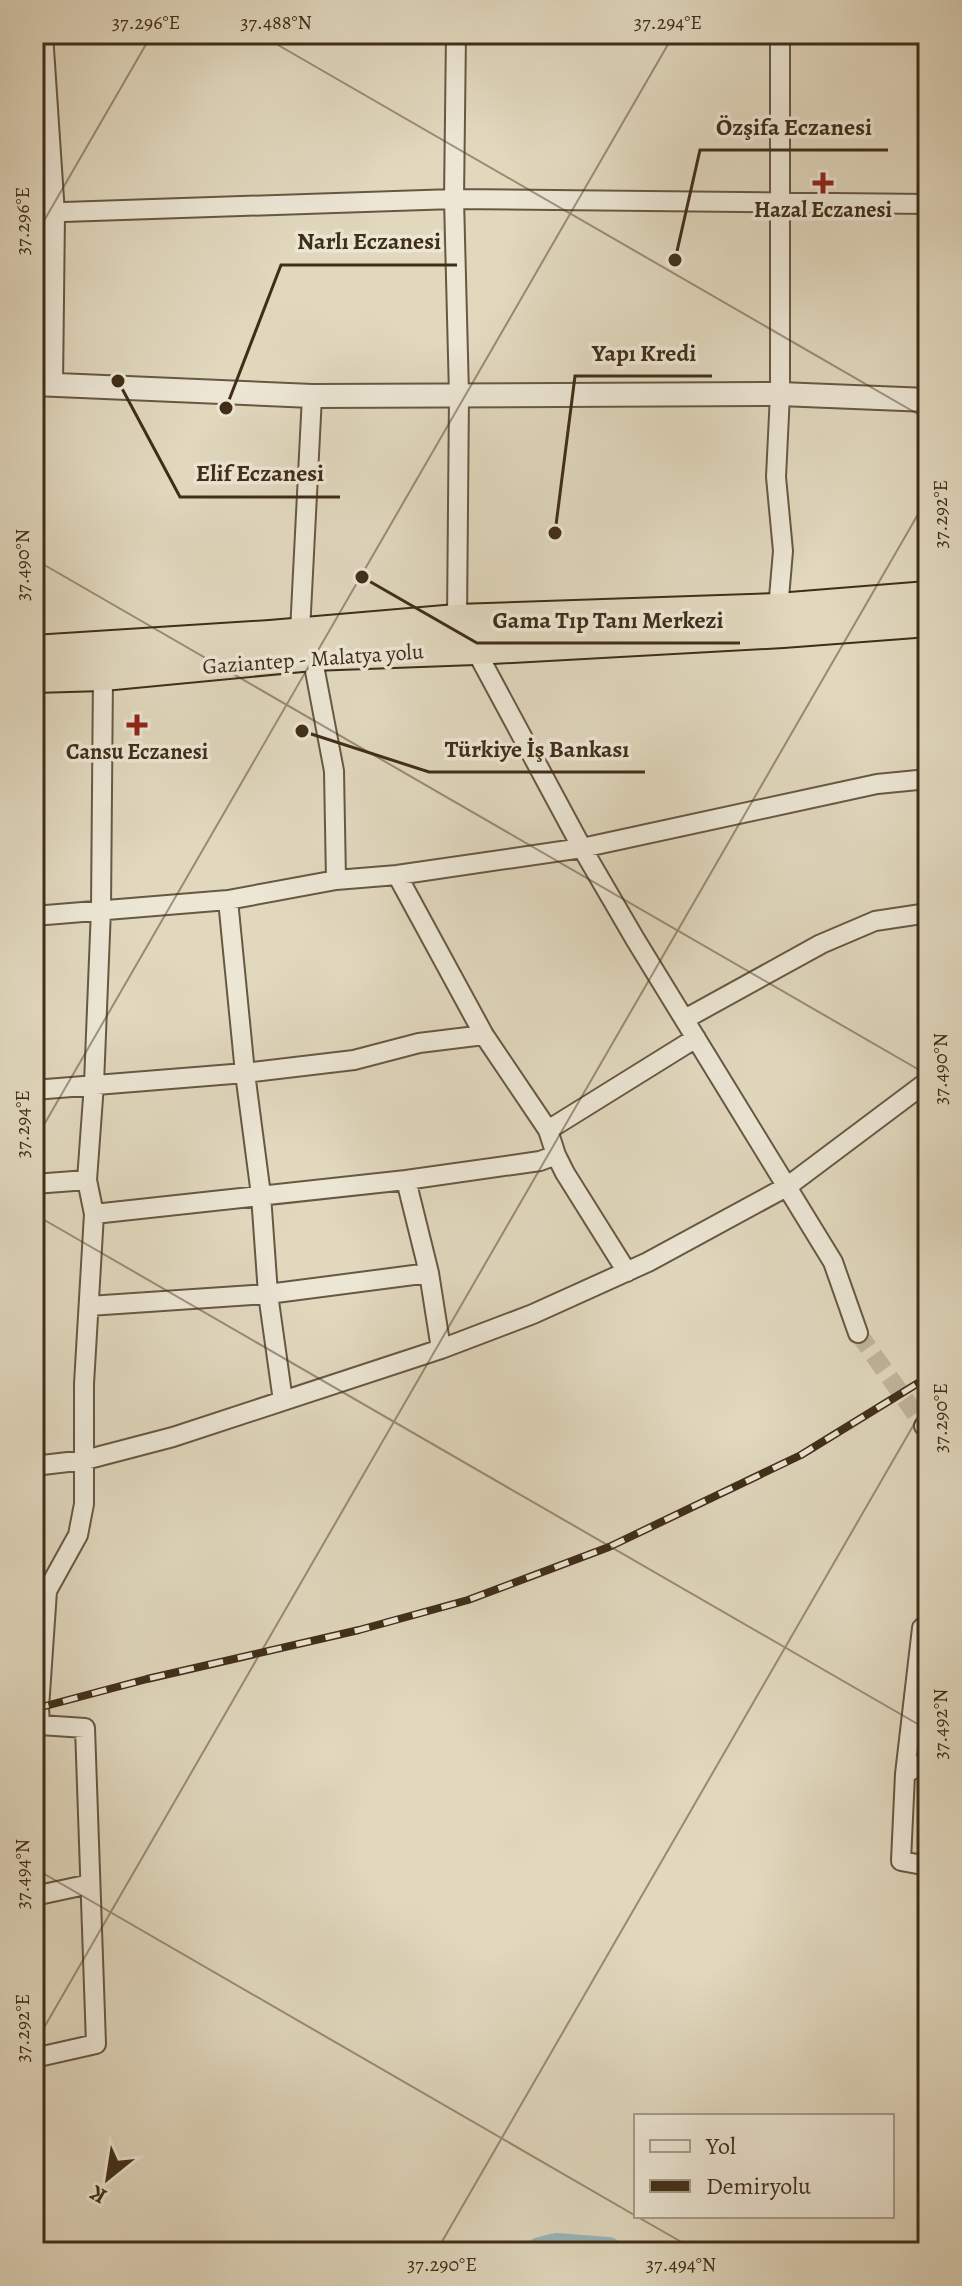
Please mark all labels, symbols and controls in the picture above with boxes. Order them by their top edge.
text: 37.296°E [112,9,180,36]
text: 37.488°N [240,9,312,36]
text: 37.294°E [634,9,702,36]
callout: Özşifa Eczanesi [700,102,888,150]
text: Özşifa Eczanesi [716,111,872,143]
marker: Hazal Eczanesi [814,174,832,192]
text: 37.296°E [9,187,36,255]
place label: Hazal Eczanesi [754,195,892,225]
callout: Narlı Eczanesi [281,217,457,265]
text: Narlı Eczanesi [297,225,441,257]
callout: Yapı Kredi [575,328,712,376]
text: Yapı Kredi [591,337,696,369]
callout: Elif Eczanesi [180,449,340,497]
text: Elif Eczanesi [196,457,324,489]
text: 37.292°E [927,480,954,548]
text: 37.490°N [9,529,36,601]
callout: Gama Tıp Tanı Merkezi [477,595,740,643]
text: Gama Tıp Tanı Merkezi [492,604,724,636]
street label: Gaziantep - Malatya yolu [202,636,425,682]
marker: Cansu Eczanesi [128,716,146,734]
callout: Türkiye İş Bankası [429,724,645,772]
text: Türkiye İş Bankası [445,733,629,765]
place label: Cansu Eczanesi [66,737,208,767]
text: 37.490°N [927,1033,954,1105]
text: 37.294°E [9,1090,36,1158]
text: 37.290°E [927,1383,954,1453]
text: 37.492°N [927,1689,954,1759]
text: 37.494°N [9,1839,36,1909]
text: 37.292°E [9,1994,36,2062]
legend [634,2114,894,2218]
text: Yol [705,2130,736,2162]
north arrow [68,2138,148,2218]
text: Demiryolu [706,2170,811,2202]
text: K [84,2178,112,2211]
text: 37.290°E [407,2251,477,2278]
text: 37.494°N [646,2251,716,2278]

